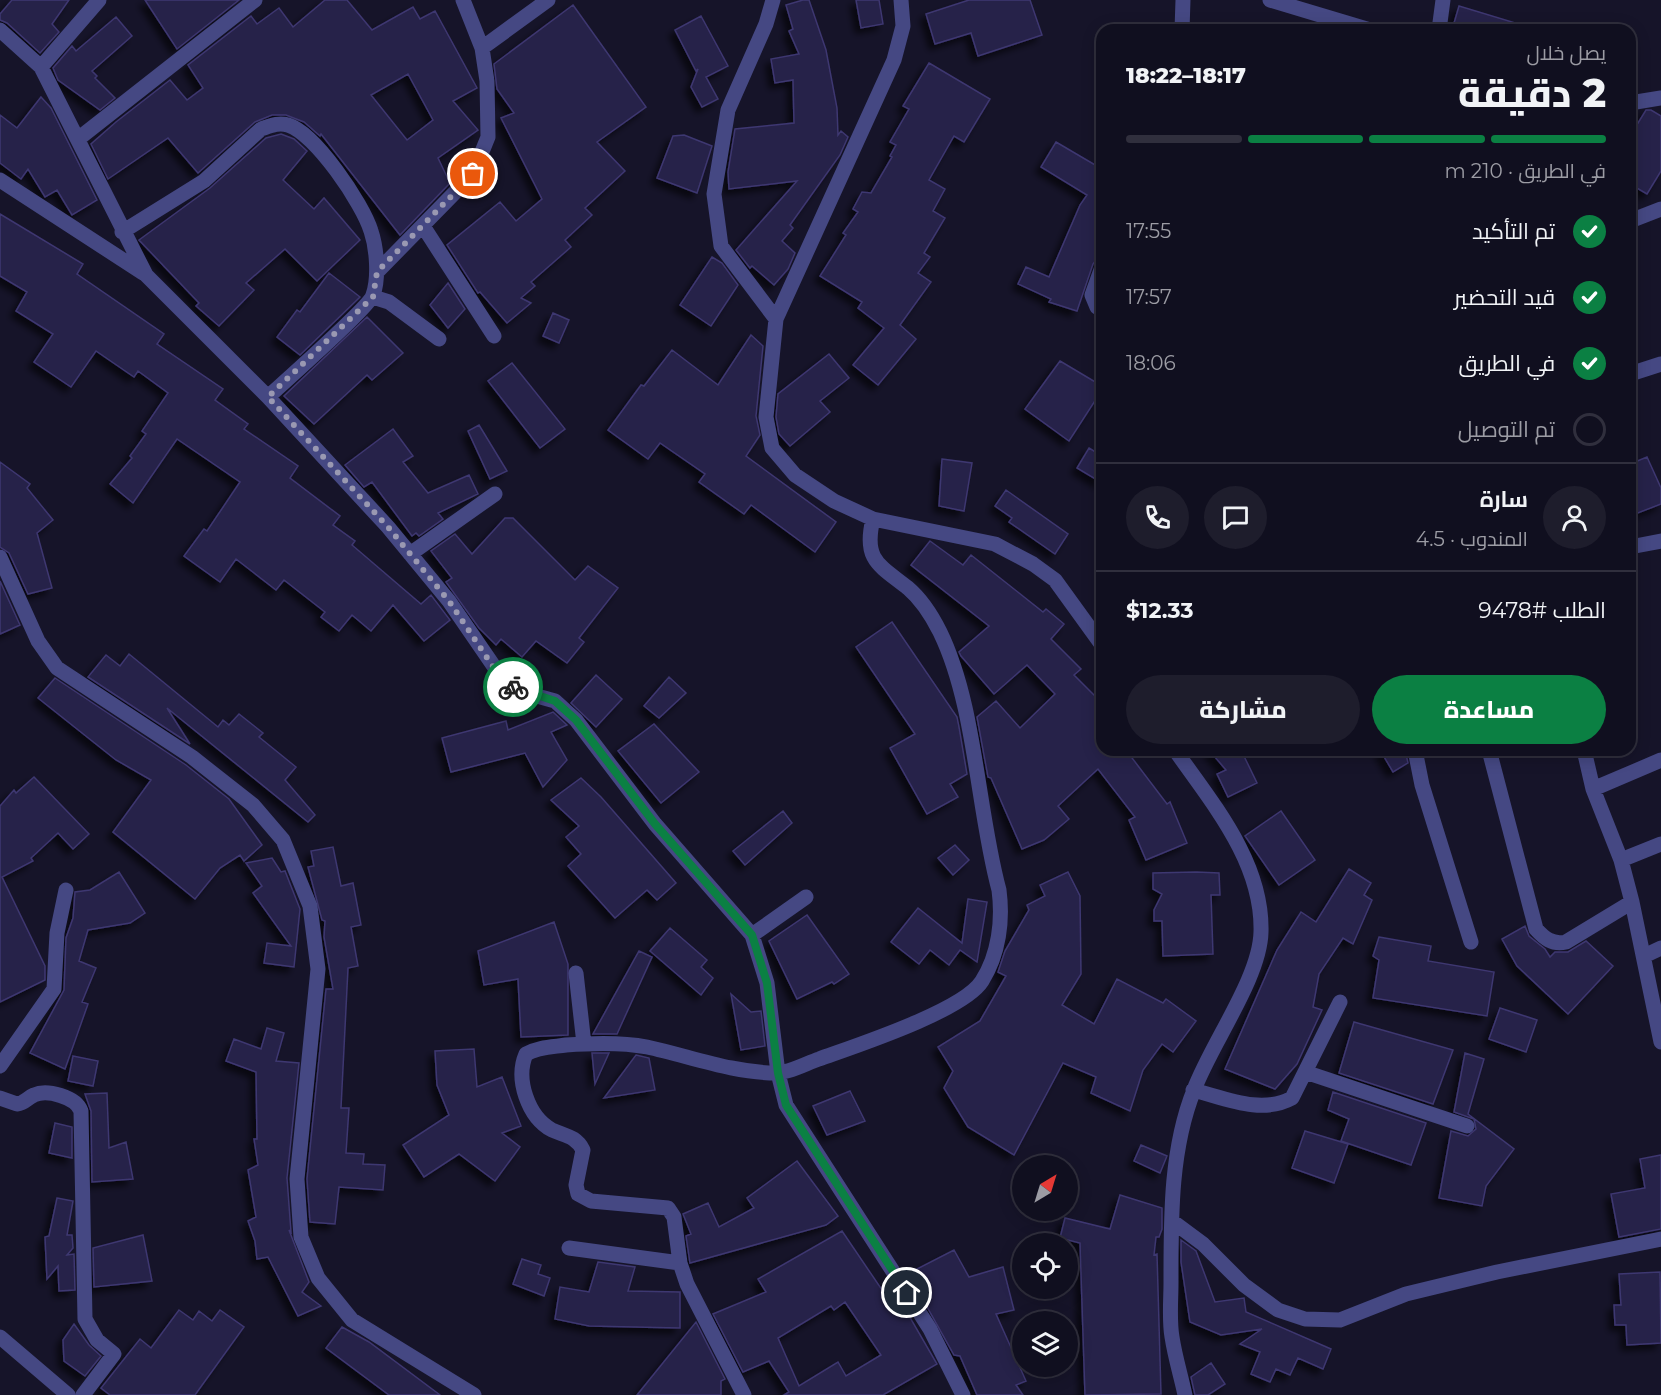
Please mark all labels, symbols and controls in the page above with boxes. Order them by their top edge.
text: يصل خلال [1527,41,1606,65]
text: 18:17–18:22 [1126,62,1246,89]
text: 2 دقيقة [1458,69,1606,117]
pin [447,148,498,199]
icon: bag [456,157,489,190]
text: في الطريق · 210 m [1444,159,1606,183]
icon: check [1573,215,1606,248]
text: تم التأكيد [1472,218,1555,245]
text: 17:55 [1126,219,1171,243]
icon: check [1573,281,1606,314]
text: قيد التحضير [1454,284,1555,311]
text: 17:57 [1126,285,1172,309]
icon: check [1573,347,1606,380]
text: في الطريق [1458,350,1555,377]
text: 18:06 [1126,351,1176,375]
text: تم التوصيل [1458,416,1555,443]
button: phone [1126,486,1189,549]
button: chat [1204,486,1267,549]
text: سارة [1480,486,1528,513]
button: person [1543,486,1606,549]
text: المندوب · 4.5 [1416,527,1528,551]
text: $12.33 [1126,597,1194,624]
text: الطلب #9478 [1478,597,1606,624]
courier [483,657,543,717]
icon: bike [497,671,530,704]
button: مشاركة [1126,675,1360,744]
button: مساعدة [1372,675,1606,744]
north arrow [1012,1155,1078,1221]
map controls [1012,1155,1078,1377]
button: locate [1012,1233,1078,1299]
pin [881,1267,932,1318]
icon: home [890,1276,923,1309]
button: layers [1012,1311,1078,1377]

